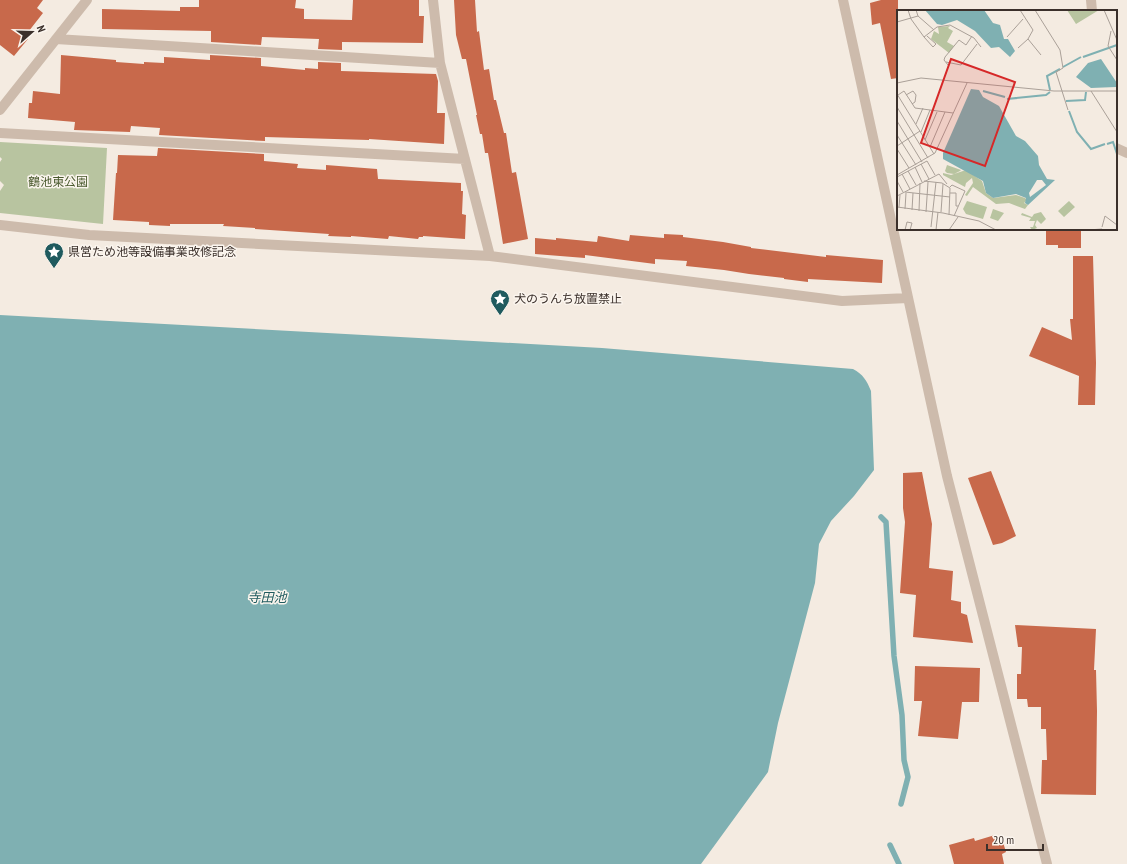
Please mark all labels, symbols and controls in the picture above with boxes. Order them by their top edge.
inset map [897,10,1117,230]
north arrow [12,12,52,52]
text: N [34,23,49,34]
park label: 鶴池東公園 [28,174,88,189]
place icon: 県営ため池等設備事業改修記念 [43,241,65,269]
place label: 県営ため池等設備事業改修記念 [68,244,236,259]
place icon: 犬のうんち放置禁止 [489,288,511,316]
place label: 犬のうんち放置禁止 [514,291,622,306]
water label: 寺田池 [247,589,288,606]
scale bar [987,826,1043,852]
text: 20 m [993,832,1014,847]

